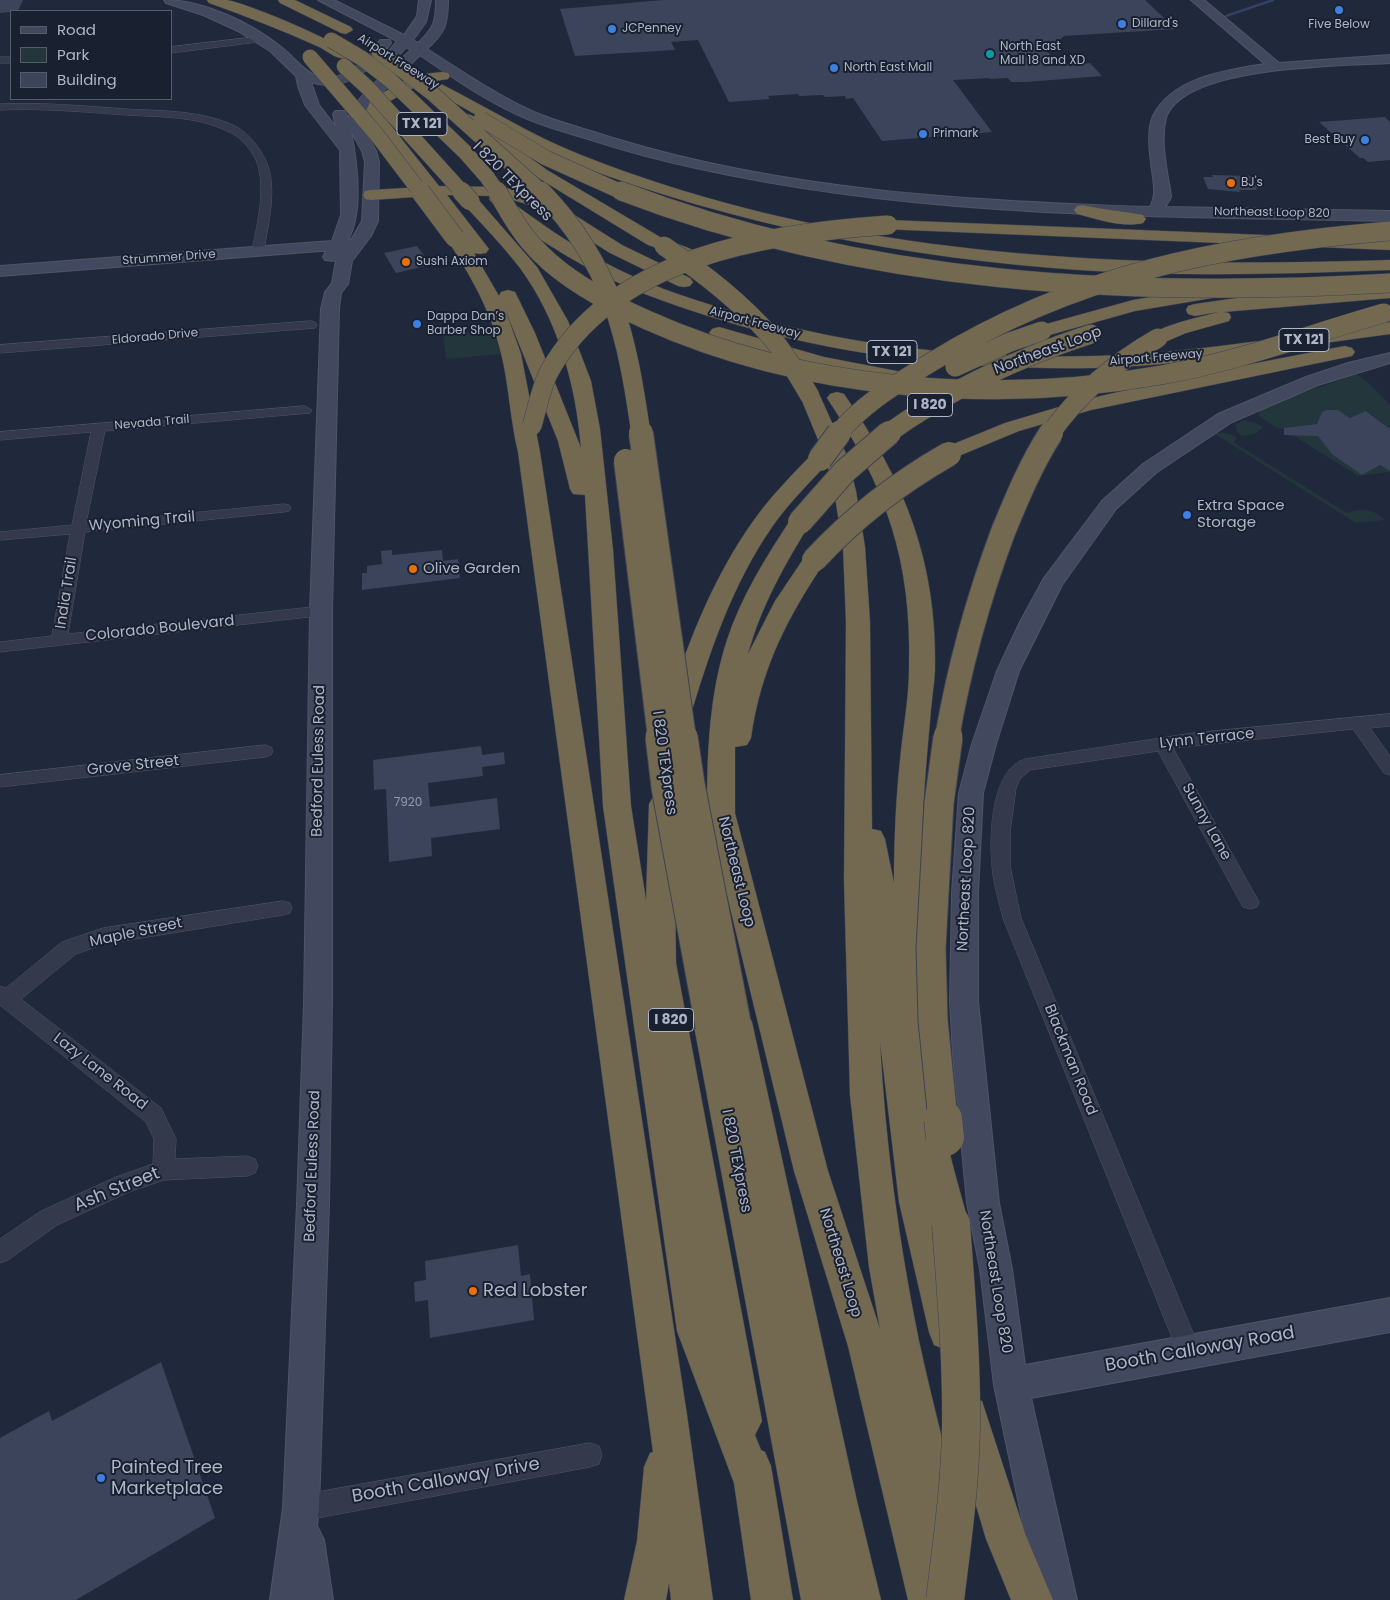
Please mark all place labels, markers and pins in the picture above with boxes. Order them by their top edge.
marker: Five Below [1333,4,1345,16]
place label: Dillard's [1132,17,1178,31]
marker: Dillard's [1116,18,1128,30]
place label: Five Below [1308,18,1370,32]
place label: JCPenney [622,22,682,36]
marker: JCPenney [606,23,618,35]
place label: North East Mall 18 and XD [1000,40,1085,68]
marker: North East Mall 18 and XD [984,48,996,60]
place label: North East Mall [844,61,932,75]
marker: North East Mall [828,62,840,74]
place label: Primark [933,127,979,141]
marker: Primark [917,128,929,140]
place label: Best Buy [1305,133,1355,147]
marker: Best Buy [1359,134,1371,146]
place label: BJ's [1241,176,1263,190]
marker: BJ's [1225,177,1237,189]
place label: Sushi Axiom [416,255,488,269]
marker: Sushi Axiom [400,256,412,268]
place label: Dappa Dan’s Barber Shop [427,310,504,338]
marker: Dappa Dan’s Barber Shop [411,318,423,330]
place label: Extra Space Storage [1197,497,1285,532]
marker: Extra Space Storage [1181,509,1193,521]
place label: Olive Garden [423,560,520,578]
marker: Olive Garden [407,563,419,575]
place label: Red Lobster [483,1280,587,1302]
marker: Red Lobster [467,1285,479,1297]
place label: Painted Tree Marketplace [111,1457,223,1500]
marker: Painted Tree Marketplace [95,1472,107,1484]

